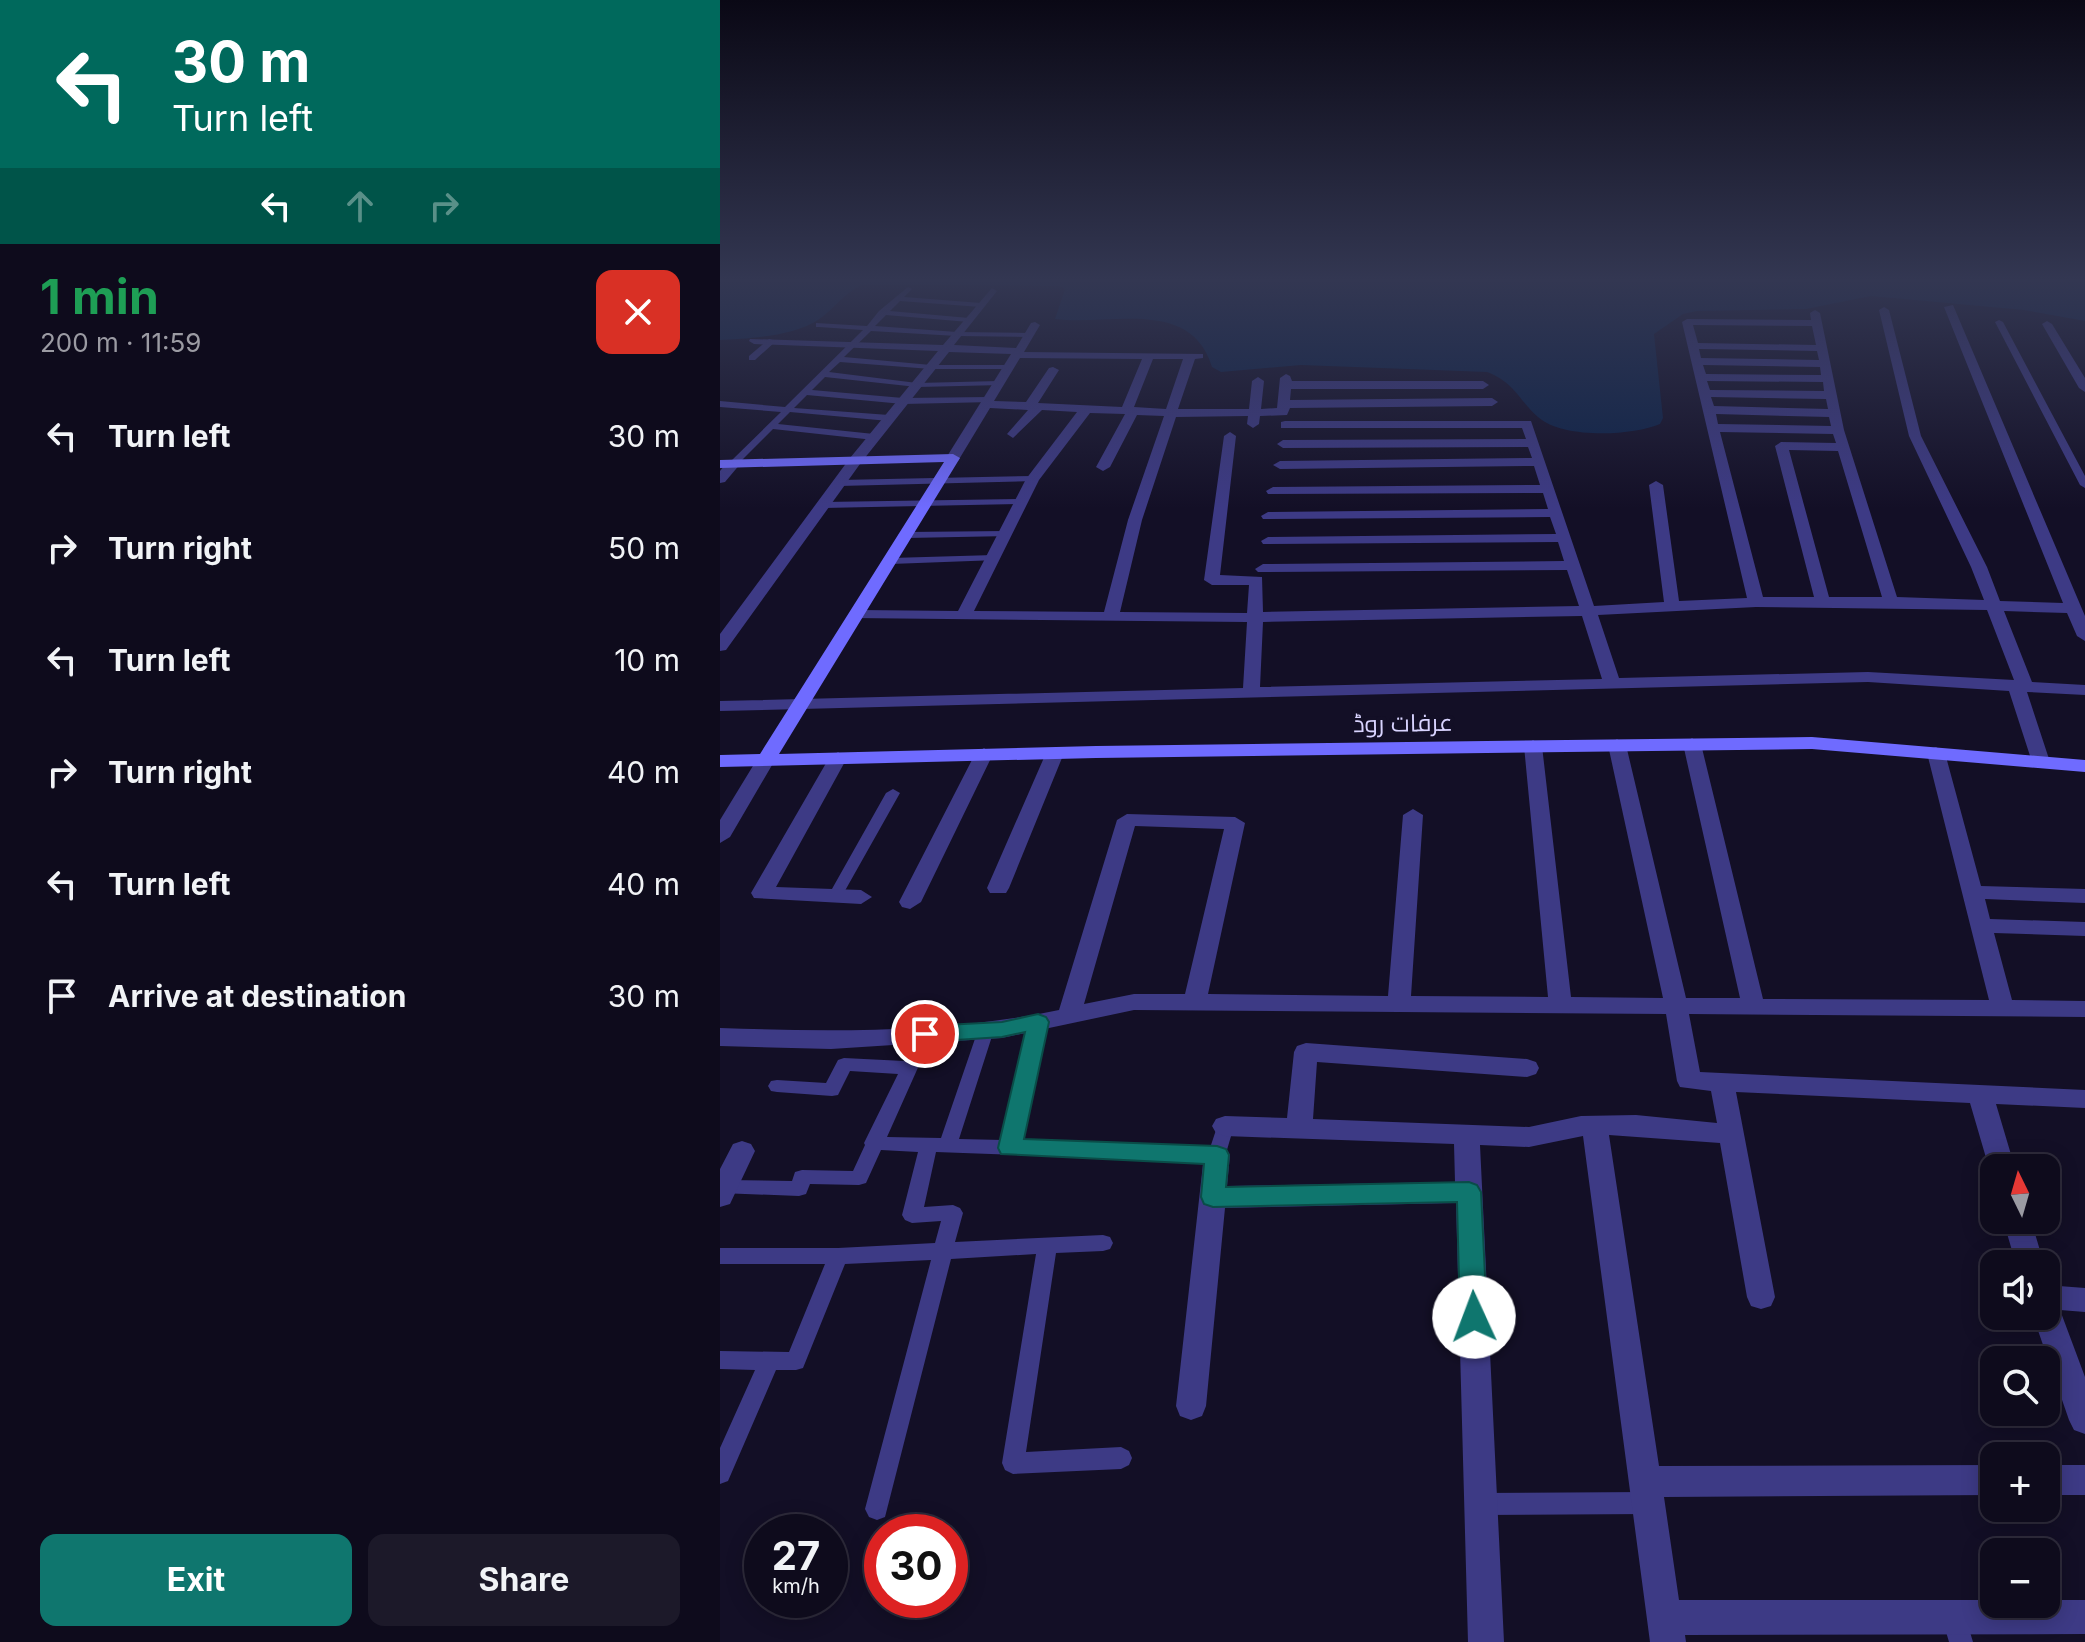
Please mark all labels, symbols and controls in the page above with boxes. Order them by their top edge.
text: 30 m [172,28,310,96]
icon: left [40,32,144,136]
text: Turn left [172,96,313,140]
icon: left [254,184,298,228]
icon: ahead [338,184,382,228]
icon: right [422,184,466,228]
text: 1 min [40,267,159,326]
button: close [596,270,680,354]
text: 200 m · 11:59 [40,327,201,358]
icon: left [40,414,84,458]
text: Turn left [108,418,230,454]
text: 30 m [608,418,680,454]
icon: right [40,526,84,570]
text: Turn right [108,530,252,566]
text: 50 m [608,530,680,566]
icon: left [40,638,84,682]
text: Turn left [108,642,230,678]
text: 10 m [614,642,680,678]
street label: عرفات روڈ [1353,708,1453,738]
icon: right [40,750,84,794]
text: Turn right [108,754,252,790]
text: 40 m [607,754,680,790]
icon: left [40,862,84,906]
text: Turn left [108,866,230,902]
text: 40 m [607,866,680,902]
icon: arrive [40,974,84,1018]
text: Arrive at destination [108,978,406,1014]
text: 30 m [608,978,680,1014]
pin [891,1000,959,1068]
icon: arrive [903,1012,947,1056]
north arrow [1980,1154,2060,1234]
map controls [1980,1154,2060,1618]
button: sound [1980,1250,2060,1330]
position arrow [1432,1275,1516,1359]
button: search [1980,1346,2060,1426]
button: + [1980,1442,2060,1522]
speed limit sign: 30 [864,1514,968,1618]
text: 27 [772,1531,820,1580]
button: Exit [40,1534,352,1626]
button: Share [368,1534,680,1626]
button: − [1980,1538,2060,1618]
text: km/h [772,1574,820,1598]

